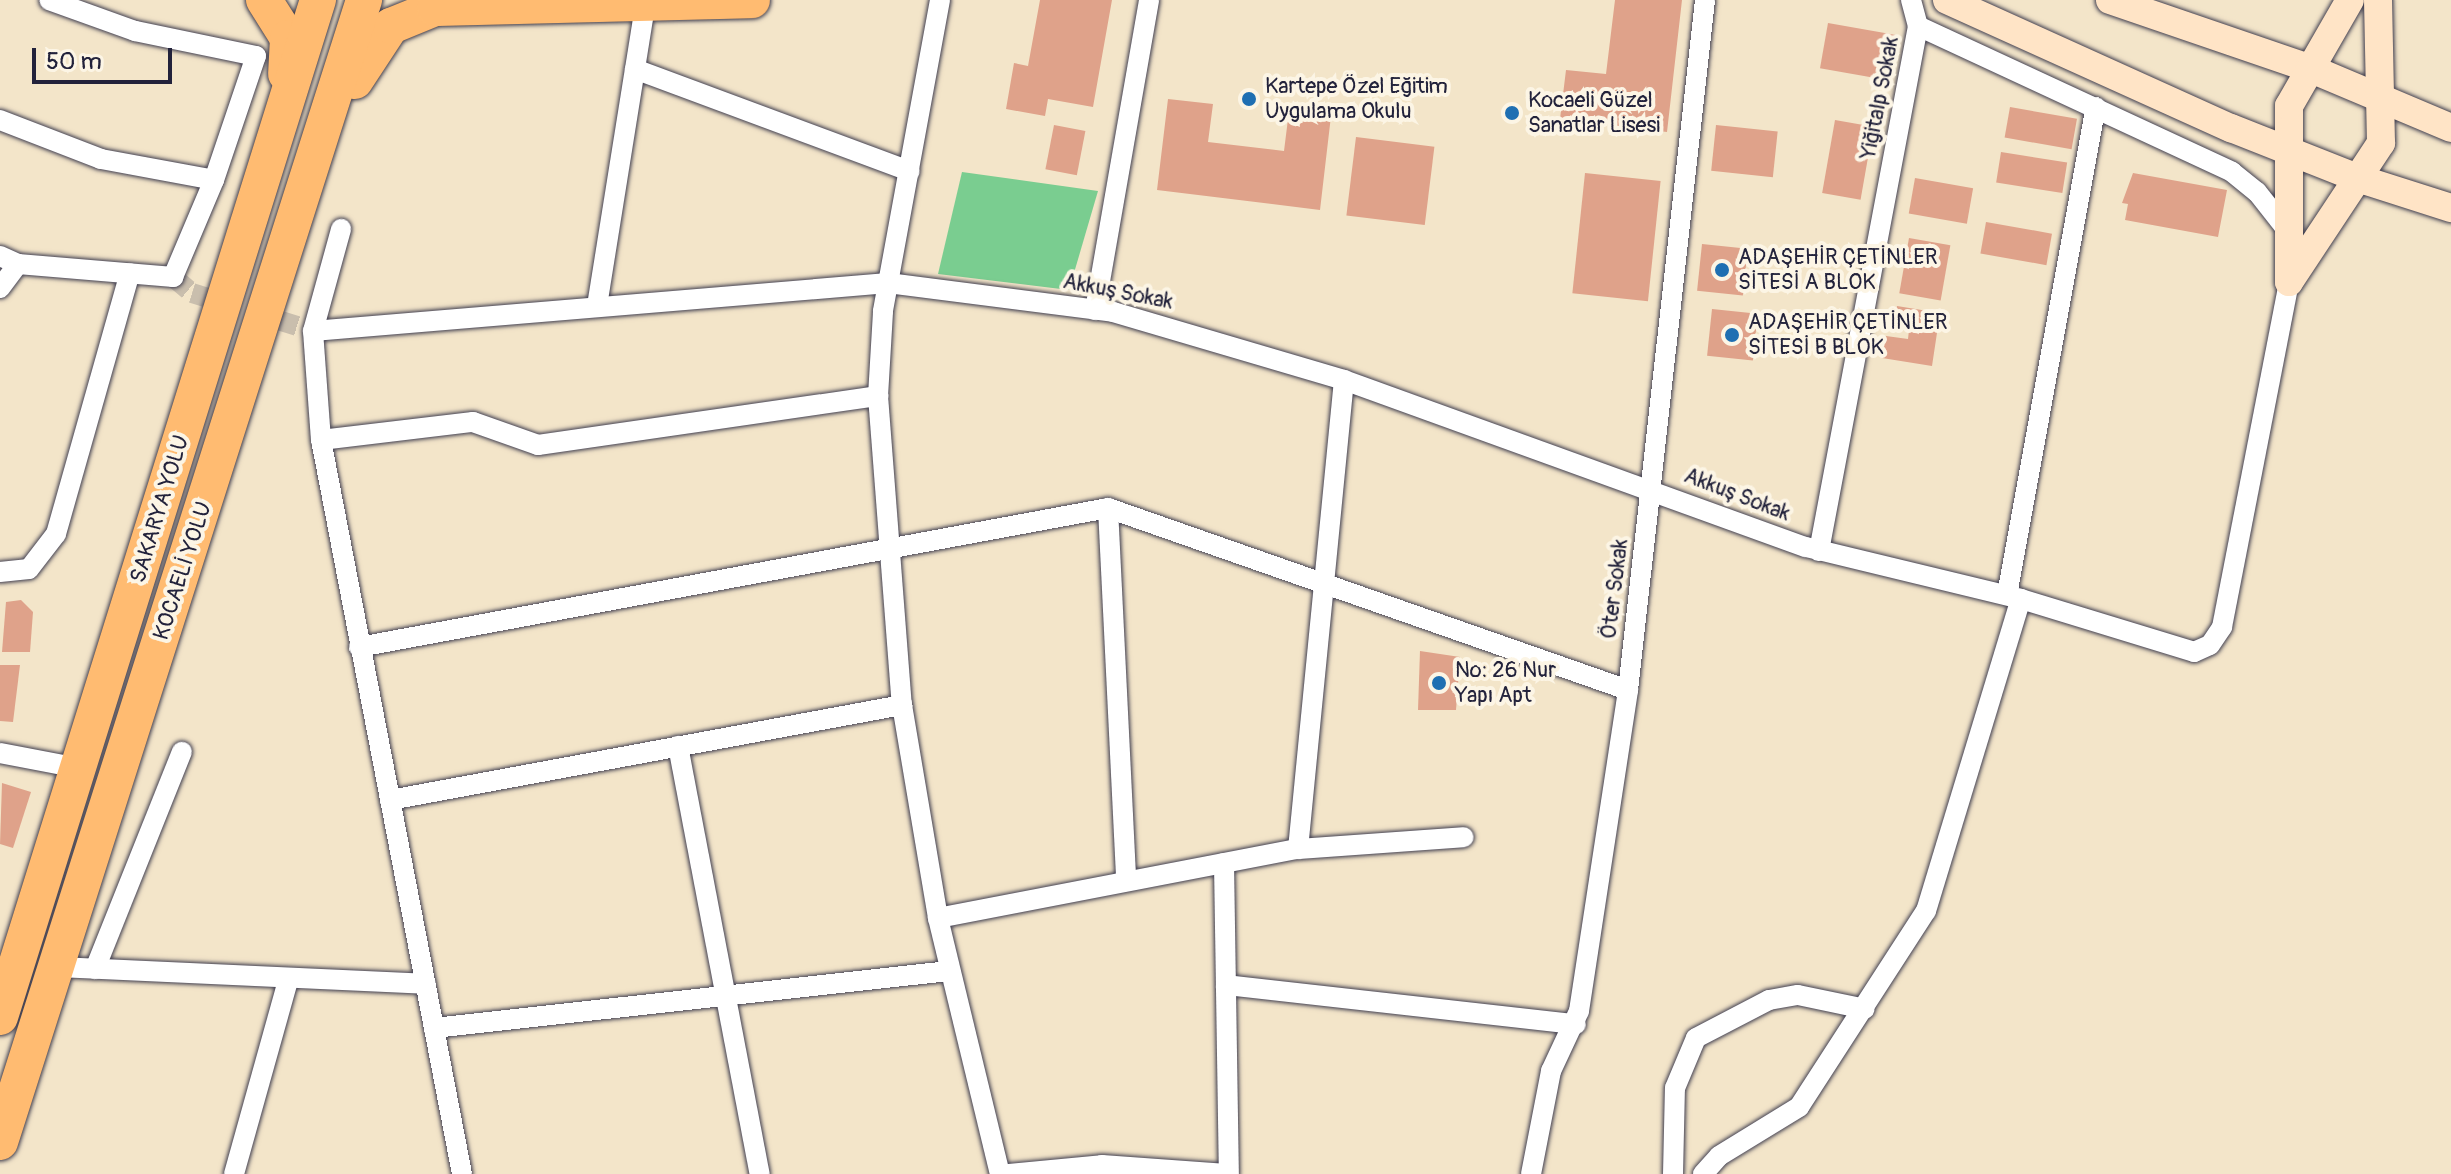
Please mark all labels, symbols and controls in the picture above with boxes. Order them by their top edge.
scale bar [36,32,176,82]
street label: Yiğitalp Sokak [1855,34,1905,162]
text: 50 m [46,47,102,76]
place label: Kartepe Özel Eğitim Uygulama Okulu [1265,73,1448,124]
place label: Kocaeli Güzel Sanatlar Lisesi [1528,87,1660,138]
marker: Kartepe Özel Eğitim Uygulama Okulu [1240,90,1258,108]
marker: Kocaeli Güzel Sanatlar Lisesi [1503,104,1521,122]
place label: ADAŞEHİR ÇETİNLER SİTESİ A BLOK [1738,244,1938,296]
marker: ADAŞEHİR ÇETİNLER SİTESİ A BLOK [1713,261,1731,279]
street label: Akkuş Sokak [1061,268,1175,316]
place label: ADAŞEHİR ÇETİNLER SİTESİ B BLOK [1748,309,1948,360]
marker: ADAŞEHİR ÇETİNLER SİTESİ B BLOK [1723,326,1741,344]
street label: SAKARYA YOLU [125,432,195,586]
street label: Akkuş Sokak [1680,463,1794,527]
street label: KOCAELİ YOLU [148,499,218,643]
street label: Öter Sokak [1596,538,1634,640]
place label: No: 26 Nur Yapı Apt [1455,657,1556,708]
marker: No: 26 Nur Yapı Apt [1430,674,1448,692]

